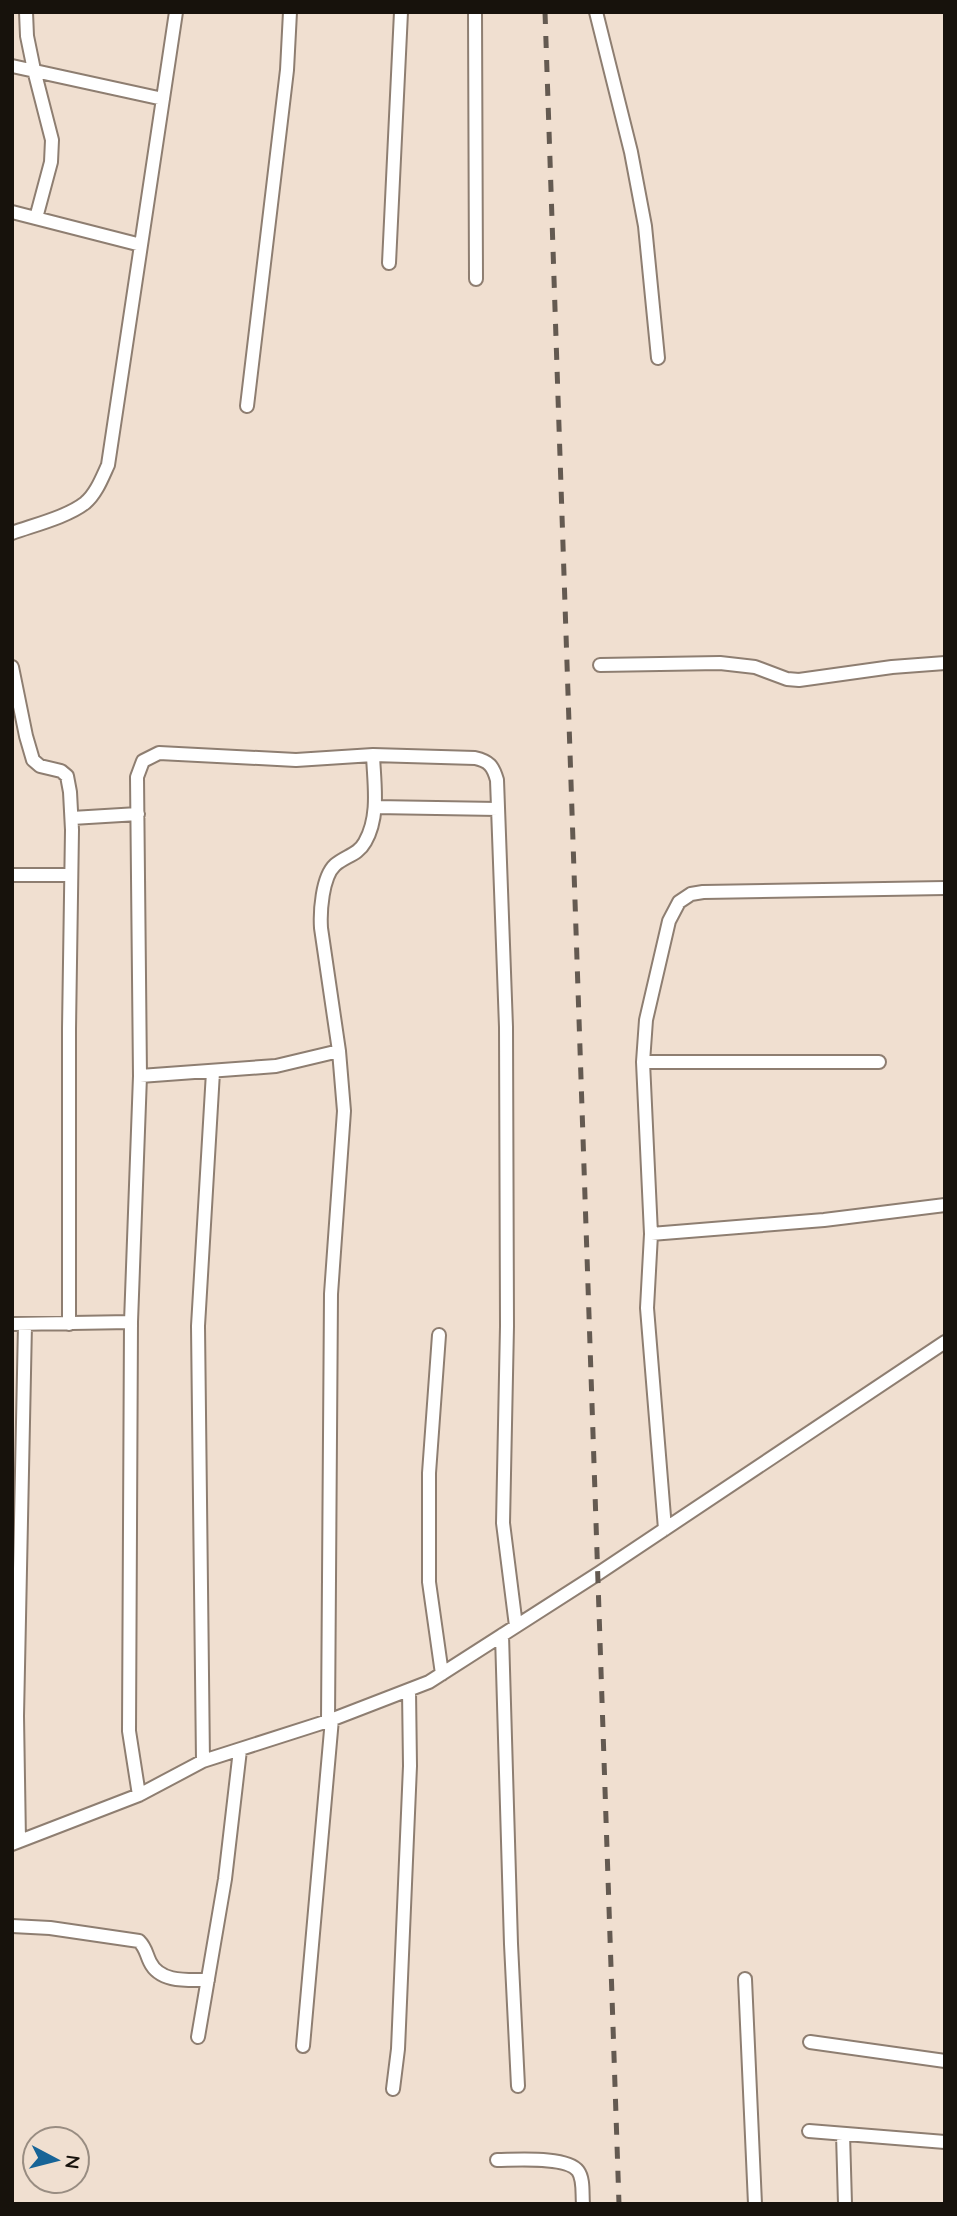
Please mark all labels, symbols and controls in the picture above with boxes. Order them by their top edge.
north arrow [21,2125,91,2195]
text: N [60,2154,86,2170]

